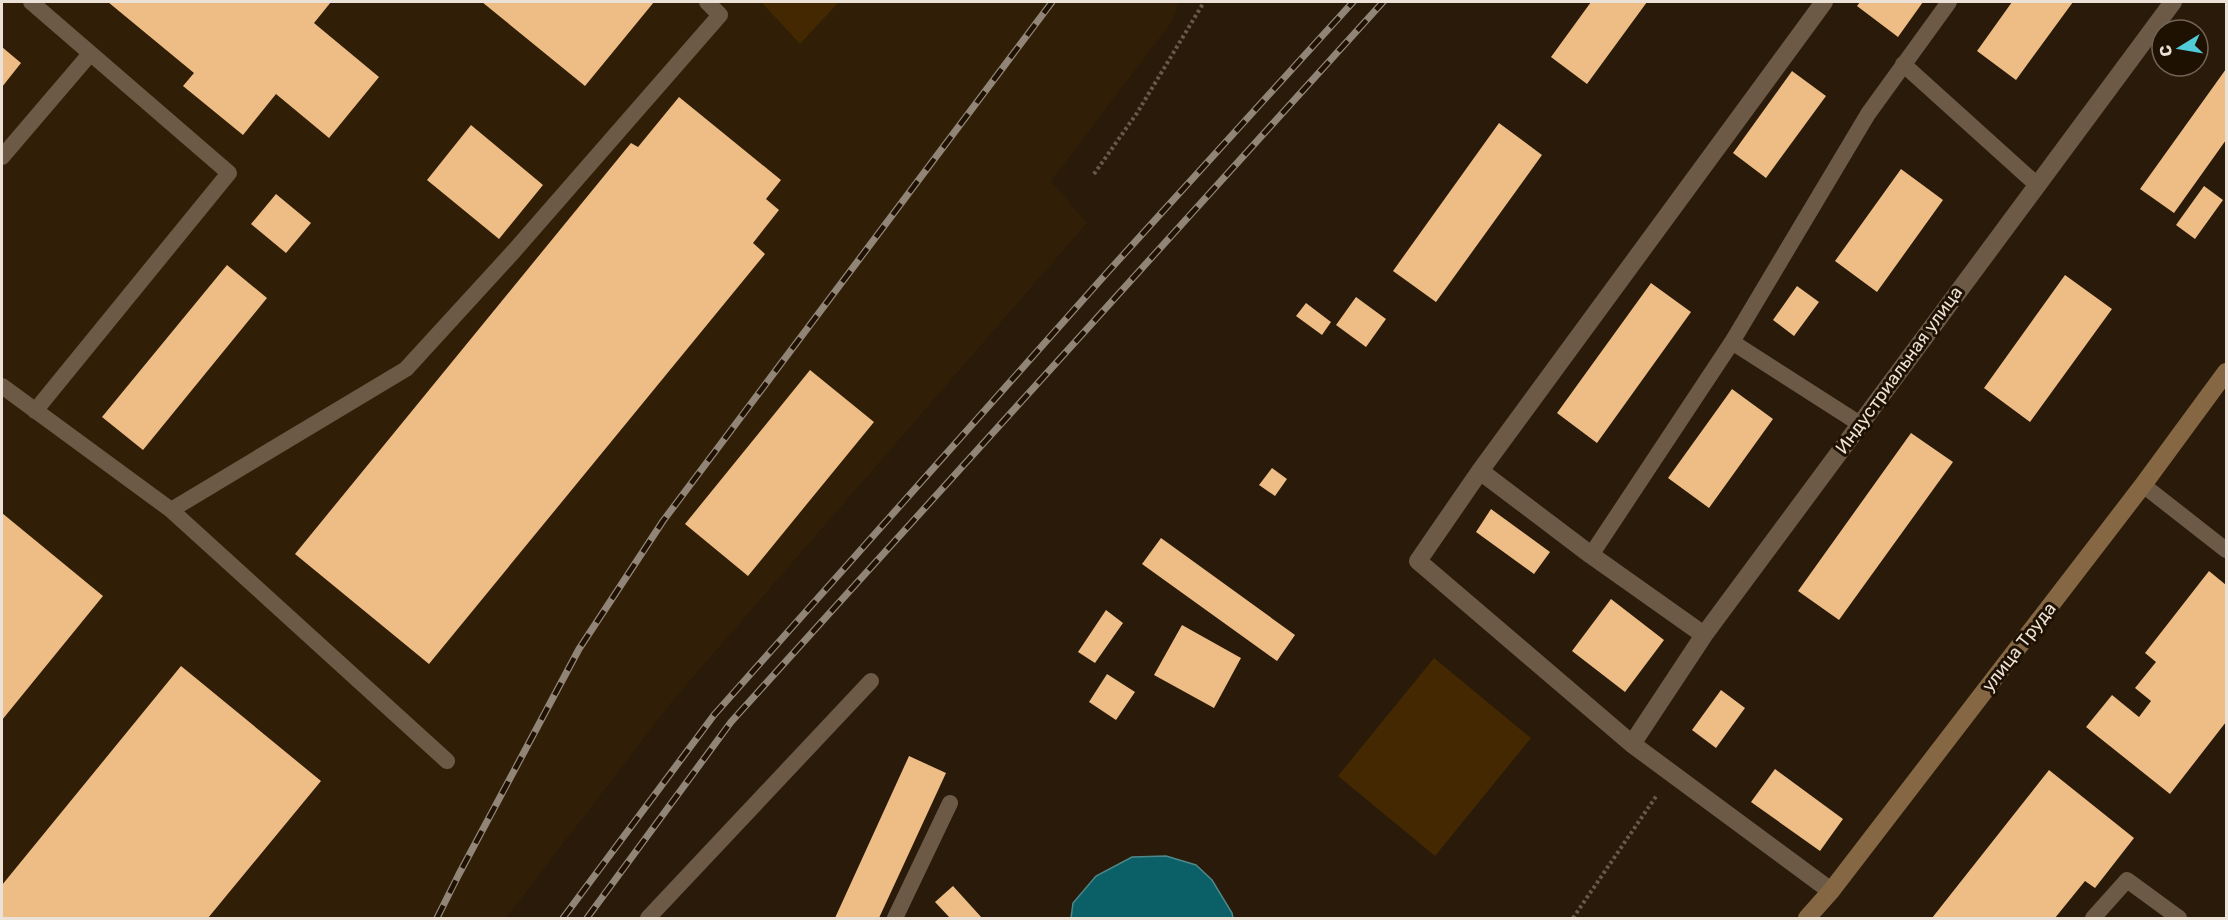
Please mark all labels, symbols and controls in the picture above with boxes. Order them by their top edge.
north arrow [2150,18,2210,78]
text: С [2155,43,2176,58]
street label: Индустриальная улица [1831,282,1967,458]
street label: улица Труда [1977,598,2061,696]

